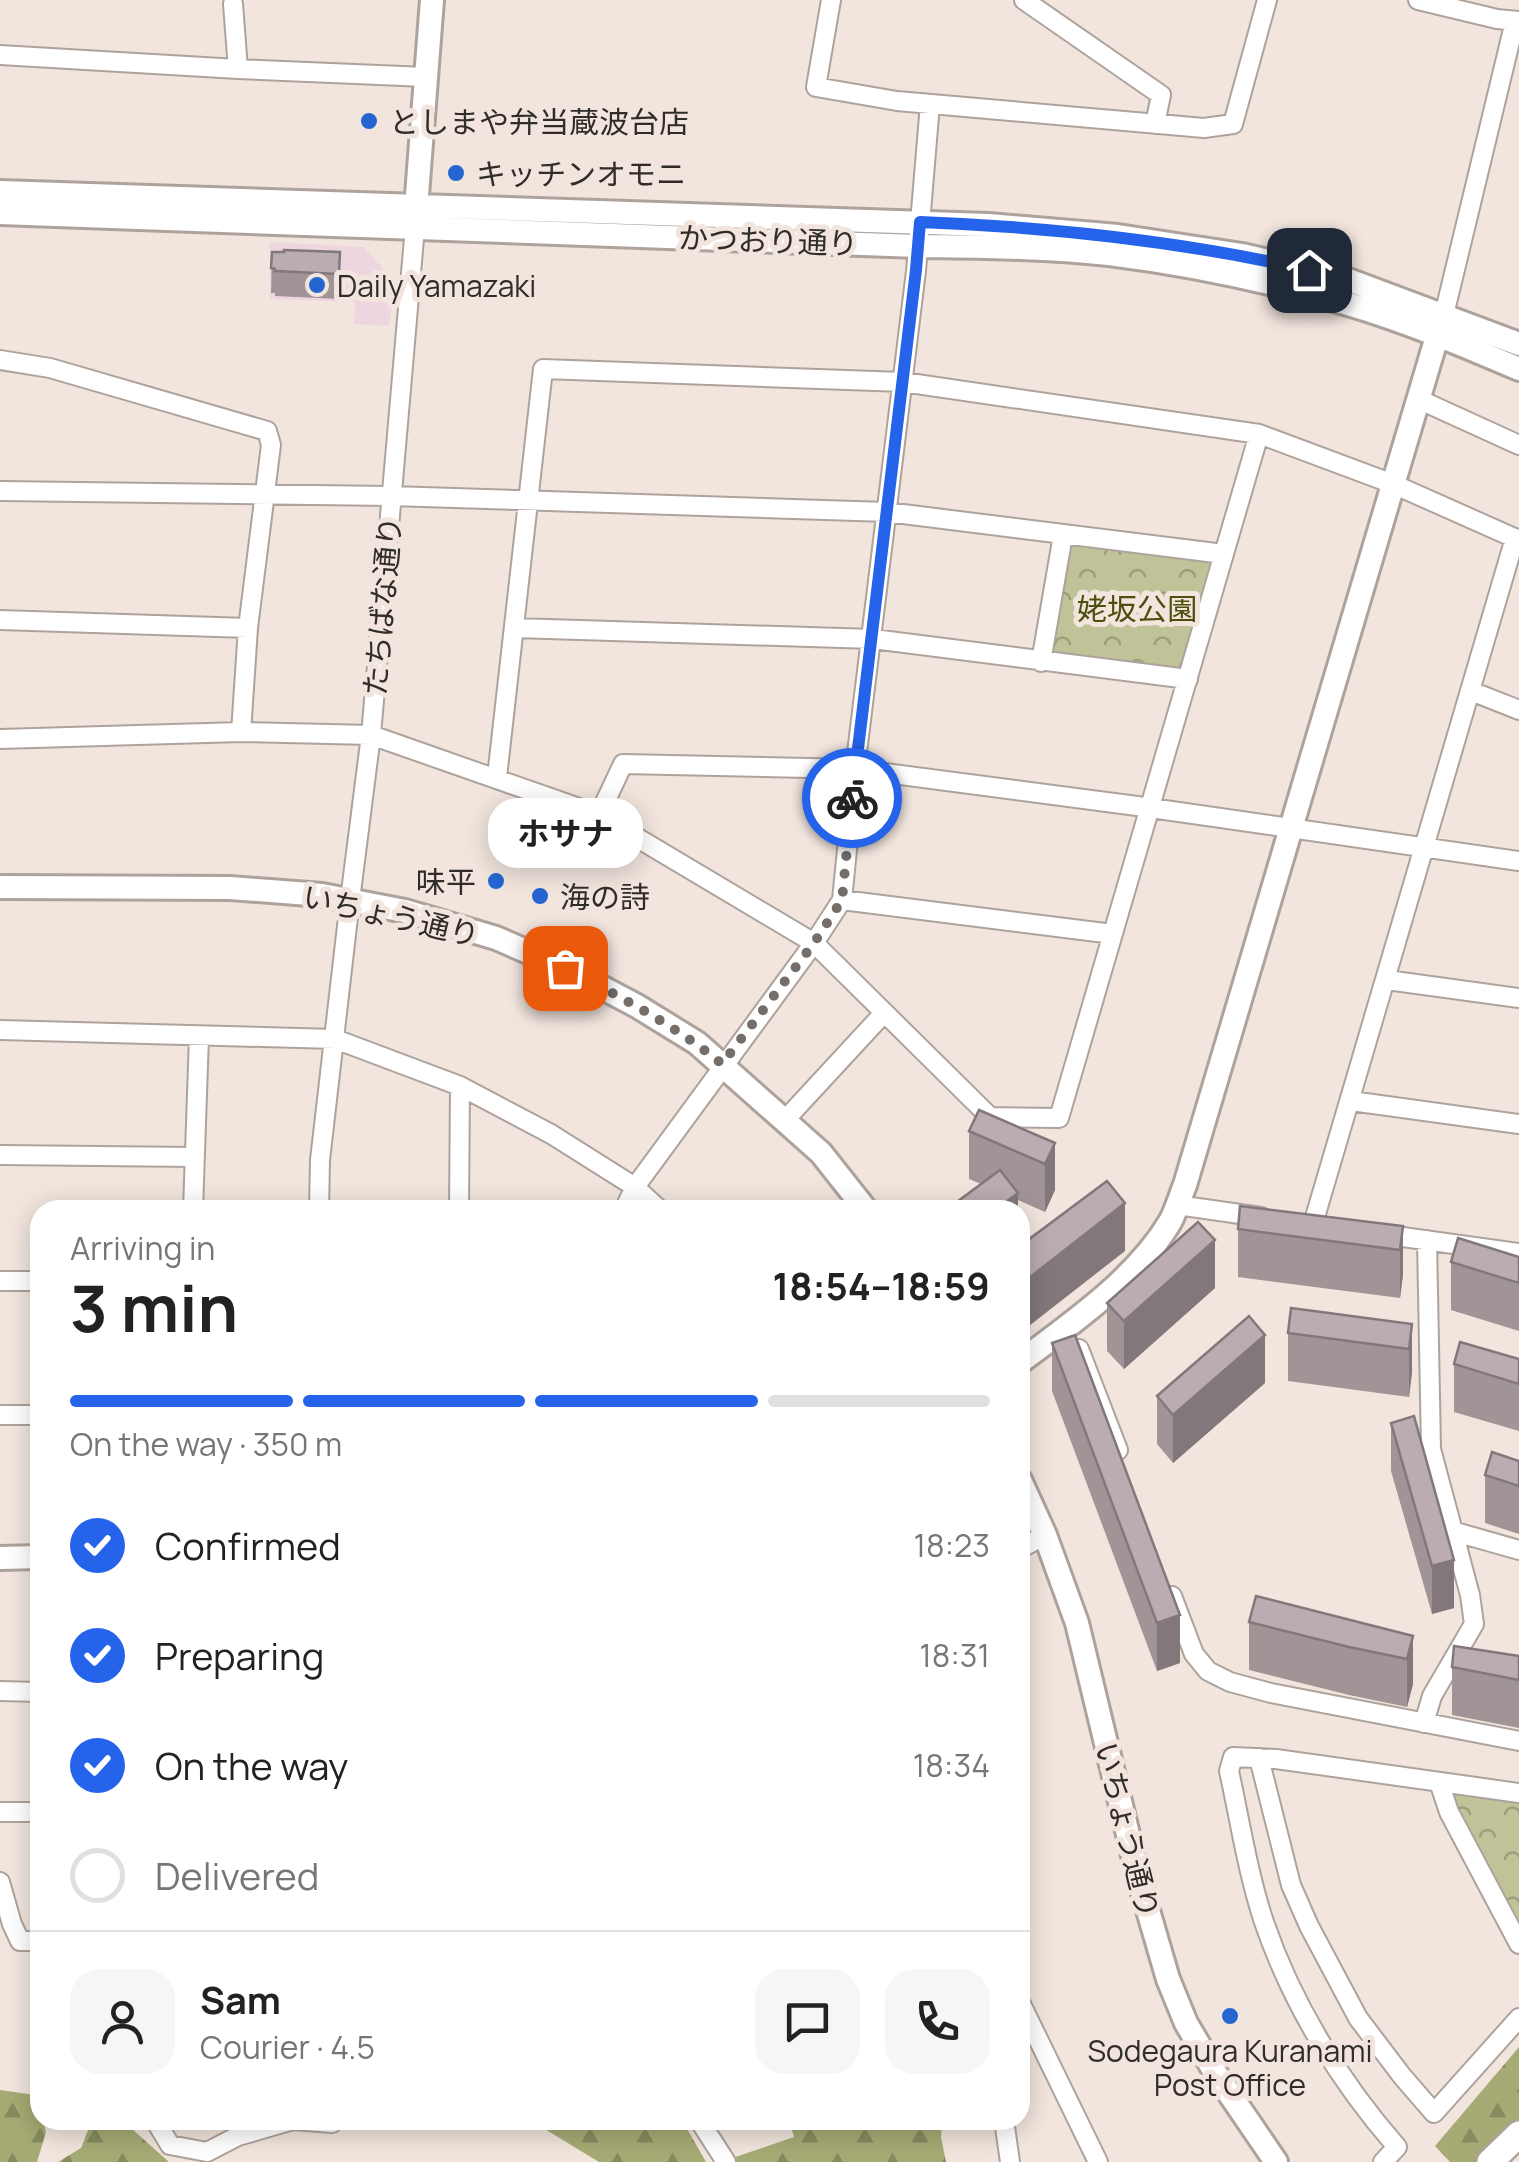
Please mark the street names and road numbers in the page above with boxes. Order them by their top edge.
street label: かつおり通り [677,216,859,264]
street label: たちばな通り [354,515,410,697]
street label: いちょう通り [299,875,483,955]
street label: いちょう通り [1086,1738,1170,1922]

